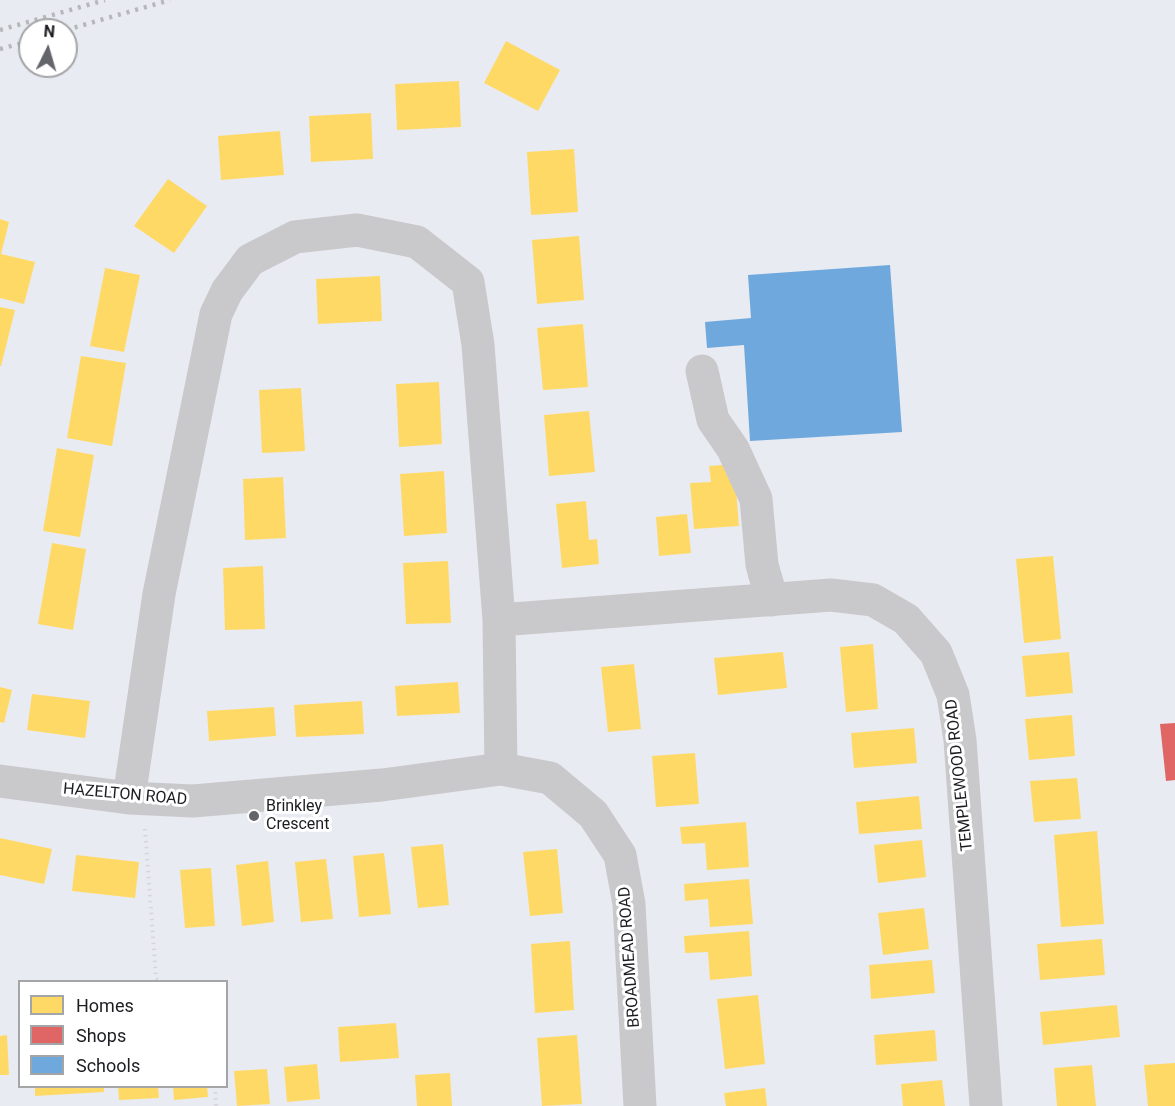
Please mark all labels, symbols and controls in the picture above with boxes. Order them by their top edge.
north arrow [18,18,78,78]
text: N [43,22,56,42]
street label: TEMPLEWOOD ROAD [942,698,978,852]
street label: HAZELTON ROAD [62,780,188,810]
place label: Brinkley Crescent [266,797,329,835]
marker: Brinkley Crescent [247,809,261,823]
street label: BROADMEAD ROAD [615,886,645,1028]
legend [18,980,228,1088]
text: Homes [76,995,134,1016]
text: Shops [76,1025,126,1046]
text: Schools [76,1055,140,1076]

